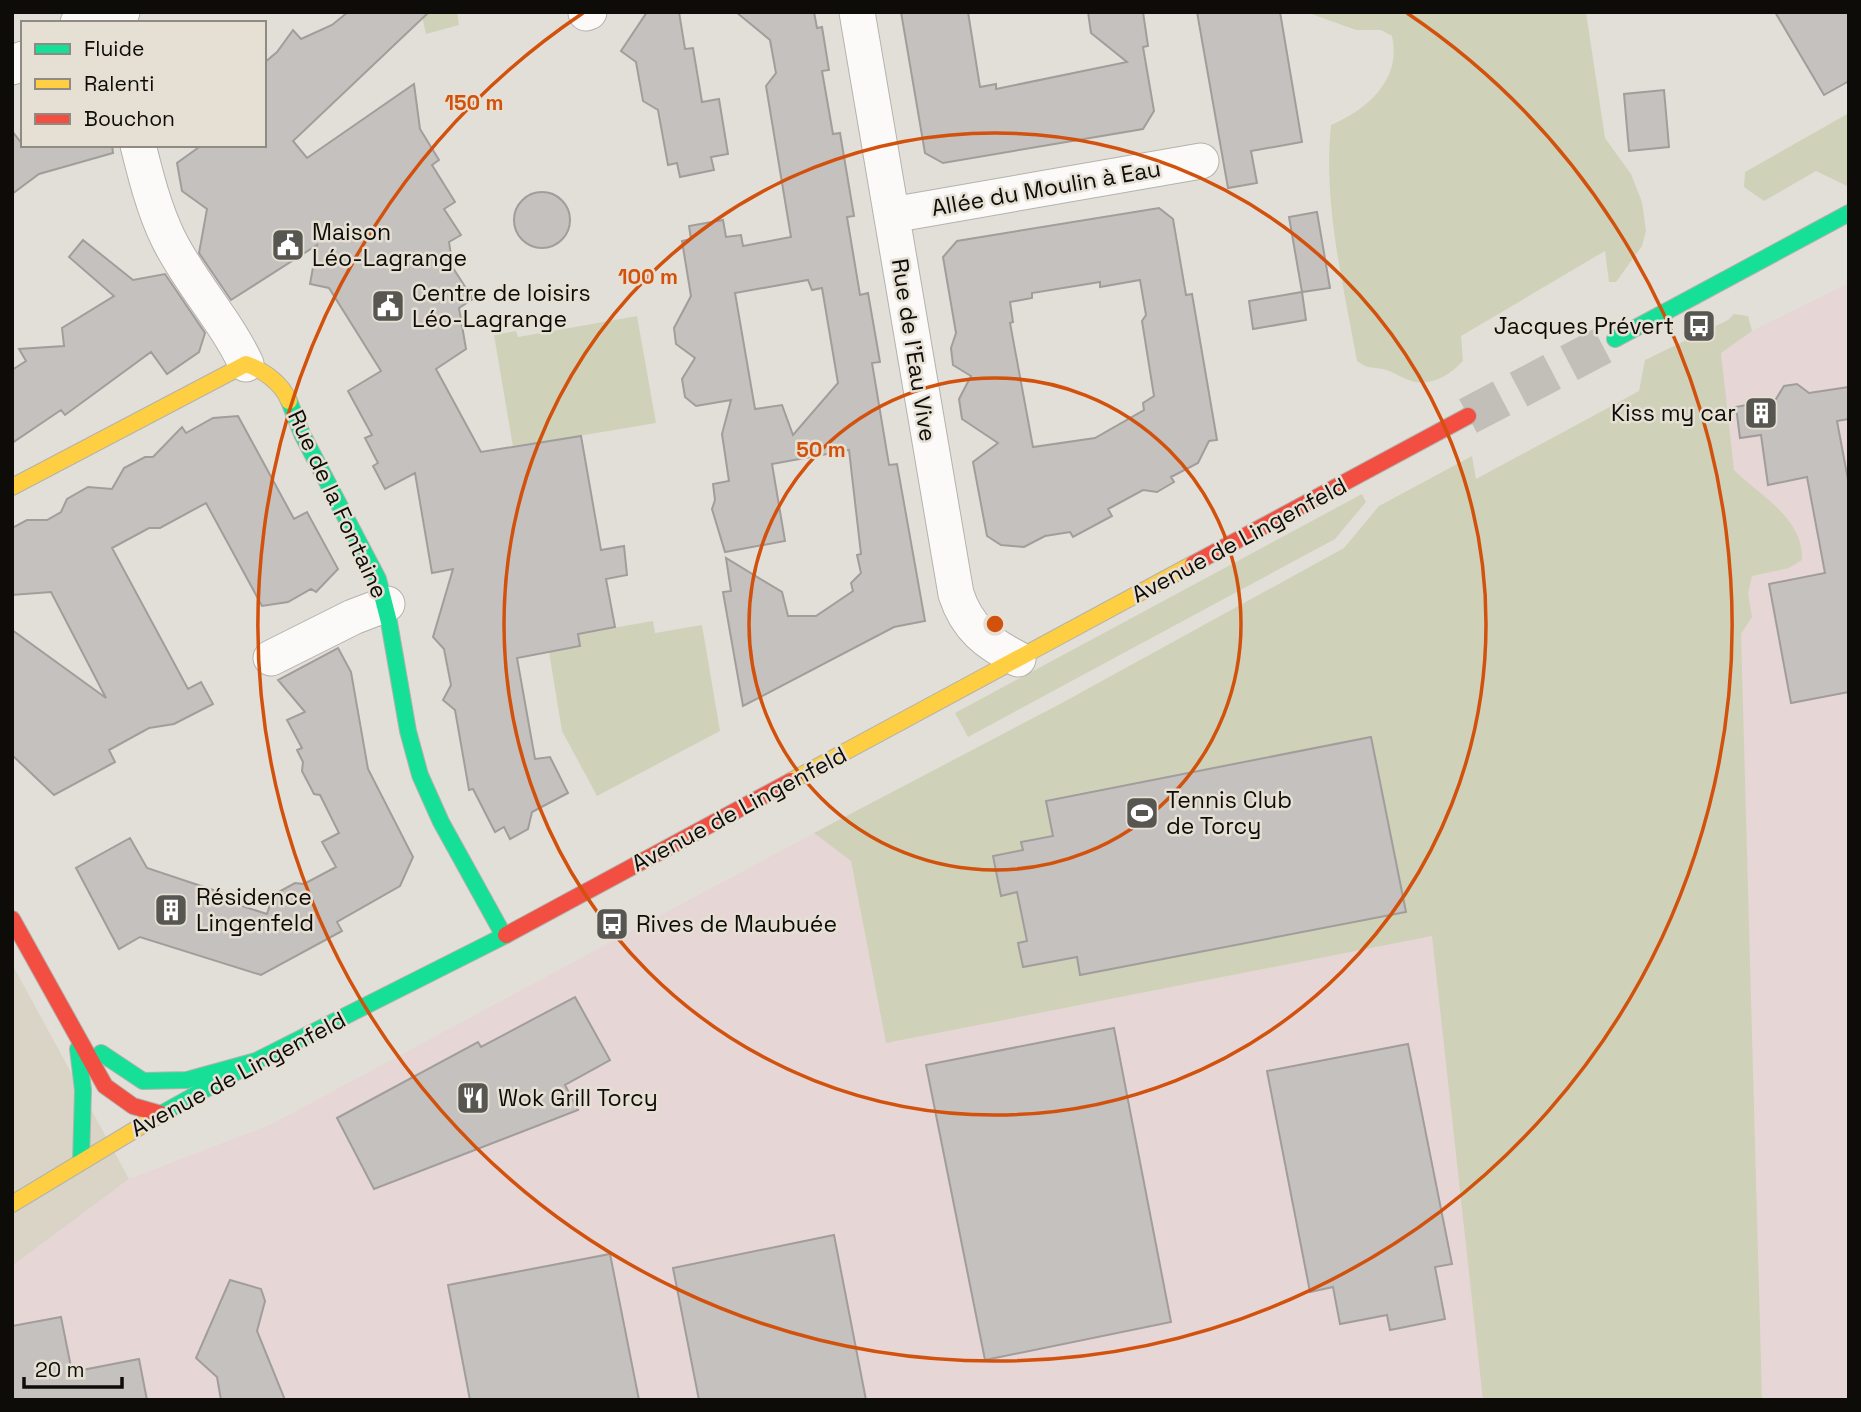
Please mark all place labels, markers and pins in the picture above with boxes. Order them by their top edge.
place label: Maison Léo-Lagrange [312,217,467,273]
public building icon: Maison Léo-Lagrange [269,226,307,264]
place label: Centre de loisirs Léo-Lagrange [412,278,591,334]
public building icon: Centre de loisirs Léo-Lagrange [369,287,407,325]
bus stop icon: Jacques Prévert [1680,307,1718,345]
place label: Jacques Prévert [1494,311,1674,341]
building icon: Kiss my car [1742,394,1780,432]
place label: Kiss my car [1611,398,1736,428]
centre of rings [983,612,1007,636]
place label: Tennis Club de Torcy [1166,785,1292,841]
sports icon: Tennis Club de Torcy [1123,794,1161,832]
place label: Résidence Lingenfeld [196,882,314,938]
building icon: Résidence Lingenfeld [152,891,190,929]
bus stop icon: Rives de Maubuée [593,905,631,943]
place label: Rives de Maubuée [636,909,837,939]
restaurant icon: Wok Grill Torcy [454,1079,492,1117]
place label: Wok Grill Torcy [498,1083,658,1113]

